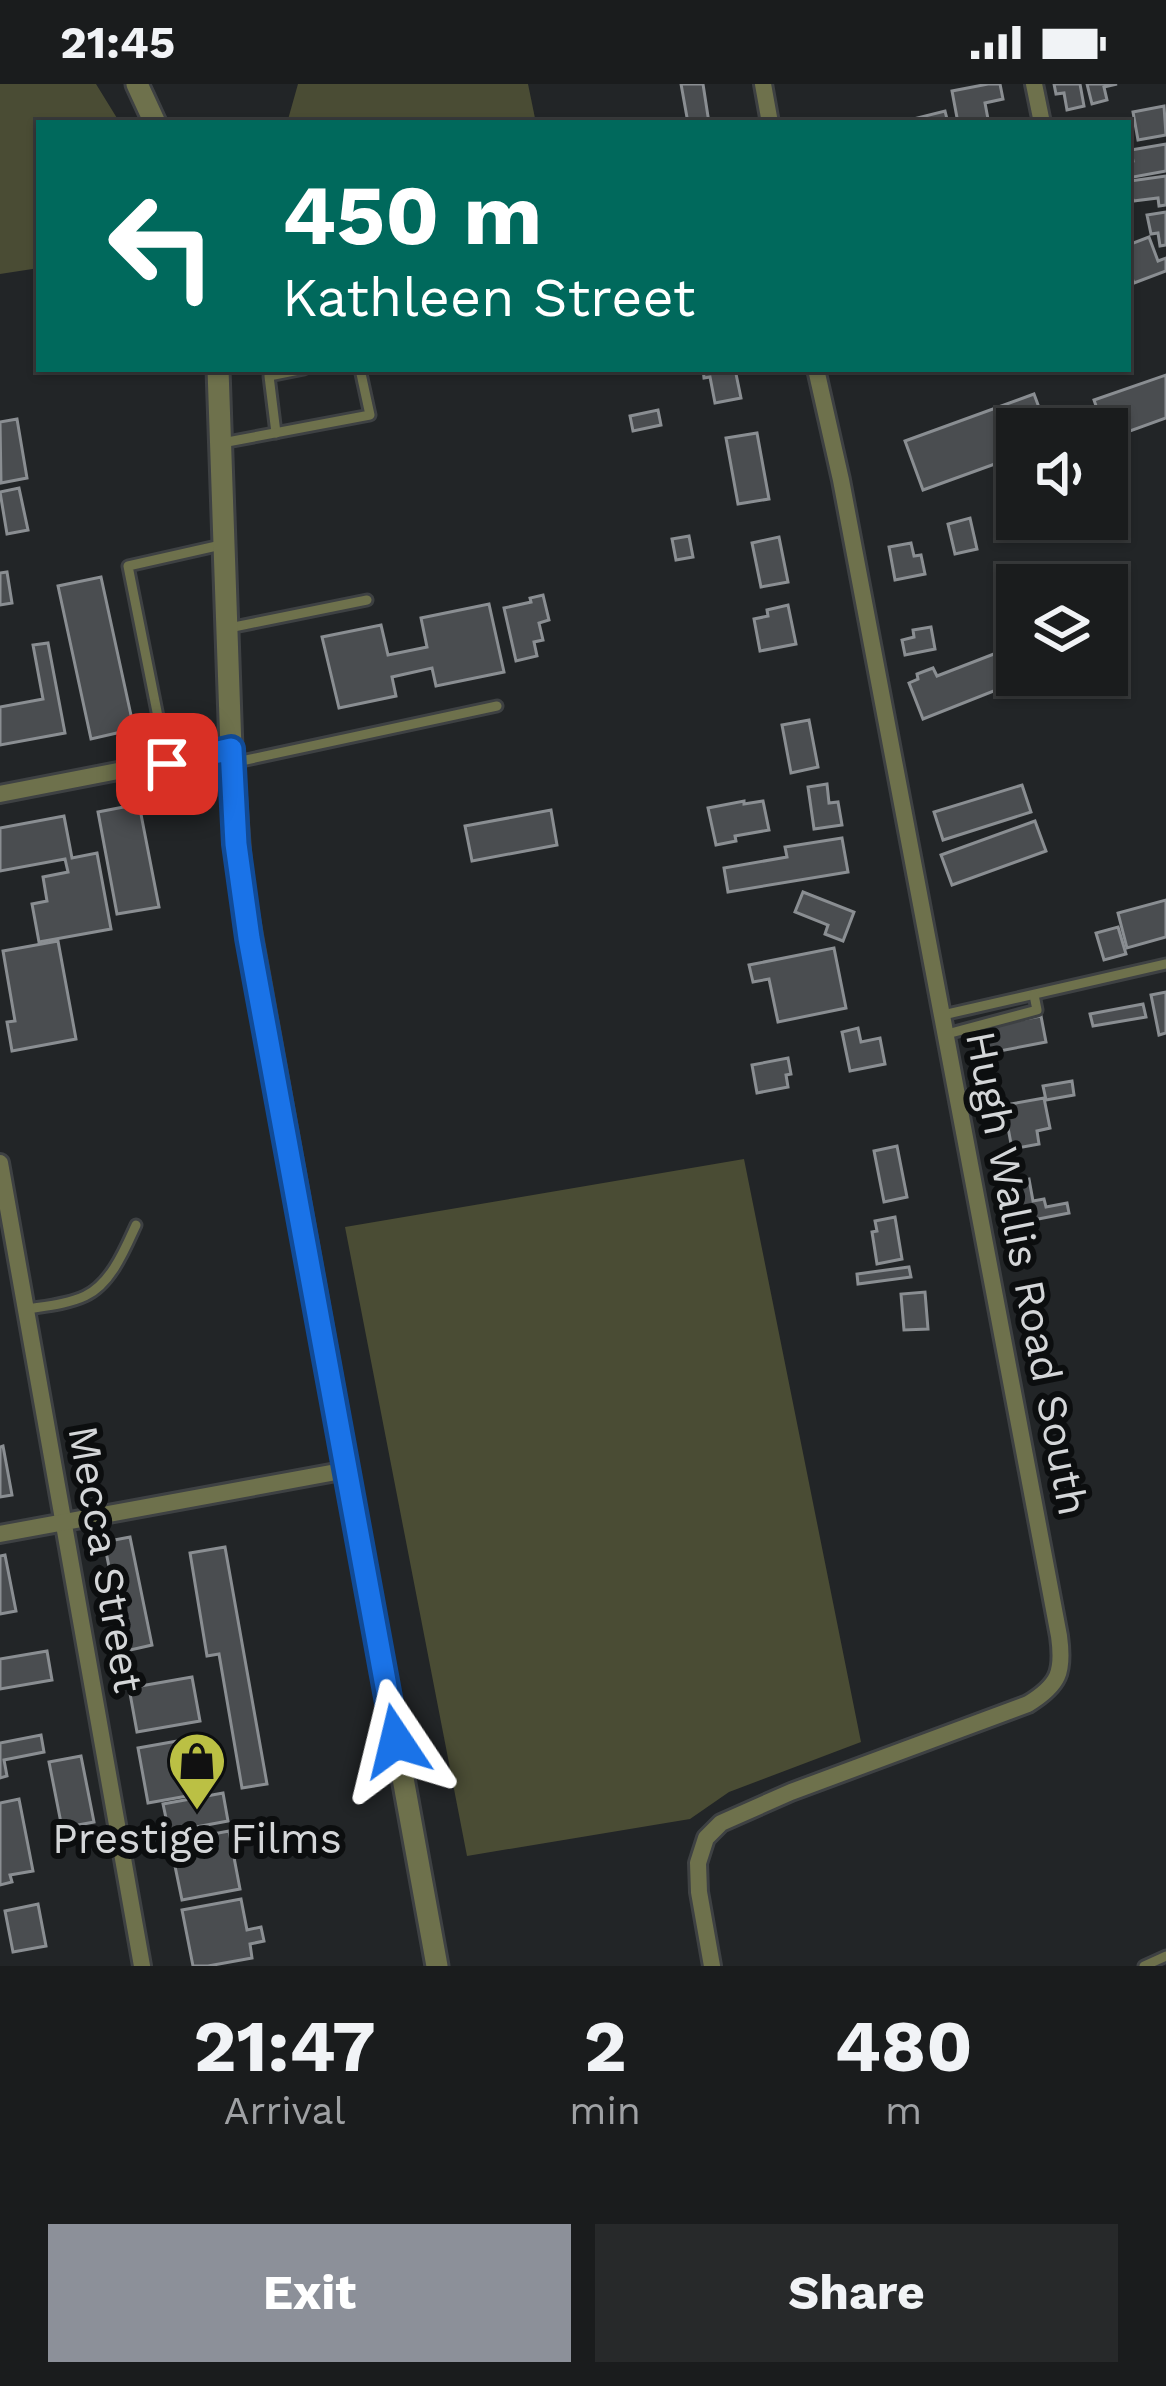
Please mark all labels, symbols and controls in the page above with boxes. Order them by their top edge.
text: 21:45 [60,16,175,69]
text: 450 m [282,166,542,264]
icon: left [84,168,240,324]
text: Kathleen Street [282,266,695,329]
map controls [996,408,1128,696]
button: sound [996,408,1128,540]
button: layers [996,564,1128,696]
pin [116,713,218,815]
icon: arrive [134,731,200,797]
street label: Hugh Wallis Road South [956,1027,1098,1519]
street label: Mecca Street [58,1422,154,1696]
position arrow [333,1678,459,1804]
shop icon: Prestige Films [166,1730,228,1812]
place label: Prestige Films [52,1814,342,1863]
text: 21:47 [193,2004,376,2088]
text: 2 [584,2004,627,2088]
text: 480 [834,2004,973,2088]
text: Arrival [224,2088,346,2133]
text: min [569,2088,641,2133]
text: m [885,2088,922,2133]
button: Exit [48,2224,571,2362]
button: Share [595,2224,1118,2362]

